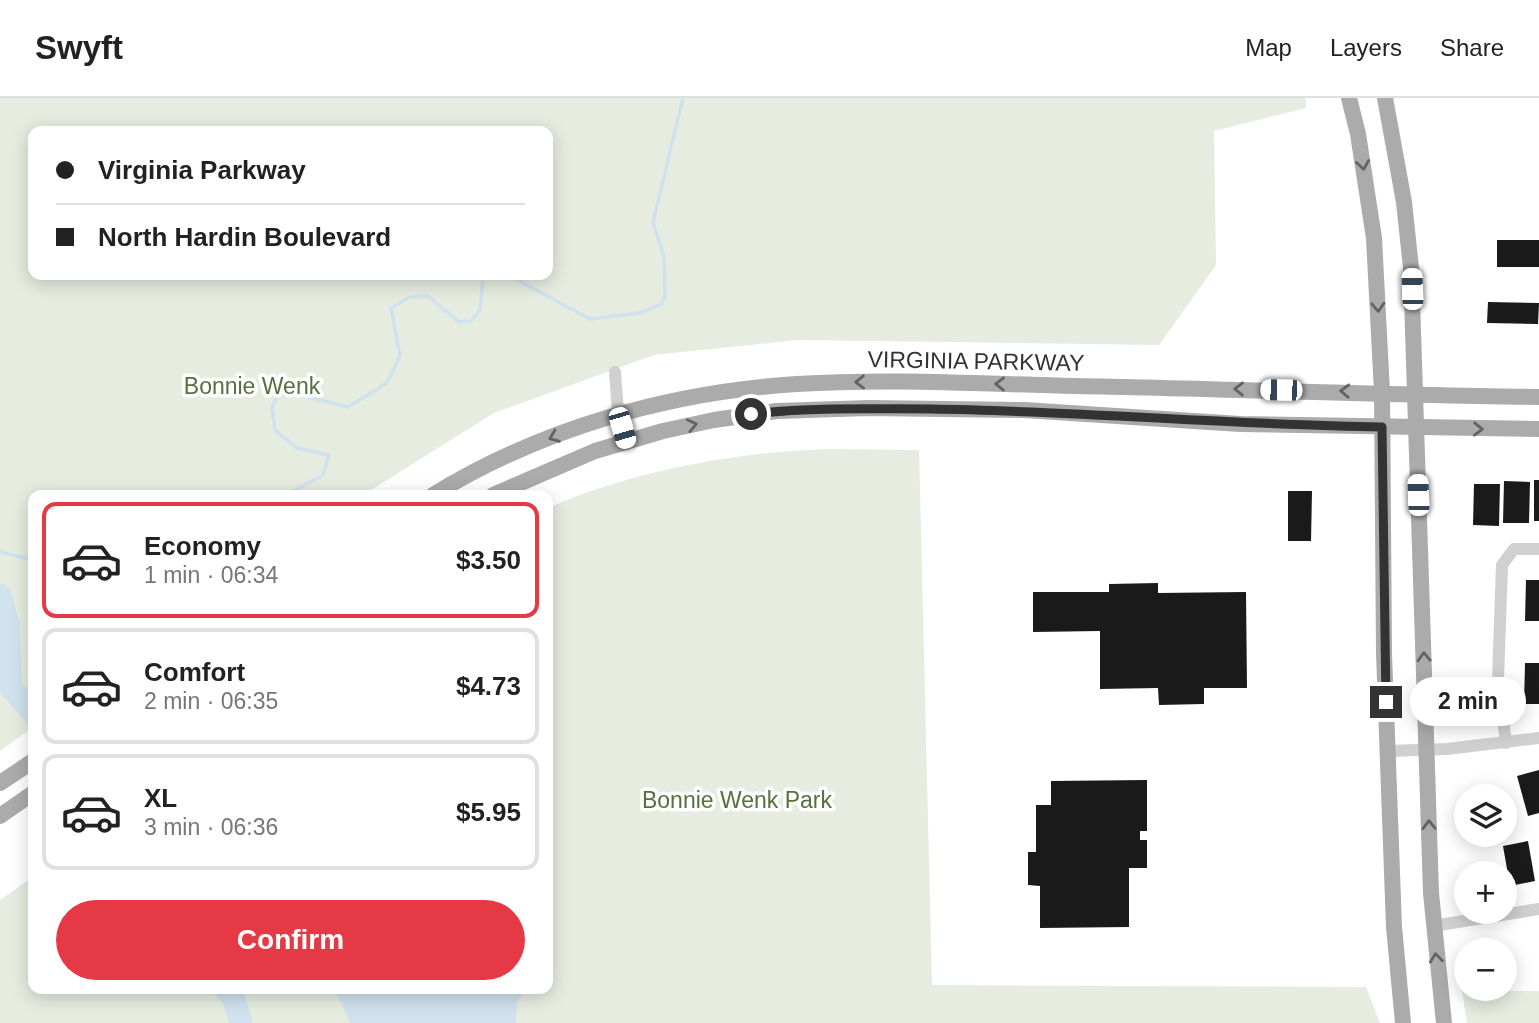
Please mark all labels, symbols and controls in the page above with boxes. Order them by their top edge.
text: Swyft [35,29,123,66]
text: Map [1245,34,1292,61]
text: Layers [1330,34,1402,61]
text: Share [1440,34,1504,61]
text: Virginia Parkway [98,155,306,185]
one-way arrow [1355,159,1370,171]
text: North Hardin Boulevard [98,222,391,252]
car [1401,268,1424,310]
one-way arrow [1370,301,1385,312]
street label: VIRGINIA PARKWAY [867,346,1085,376]
park label: Bonnie Wenk [184,373,321,399]
one-way arrow [854,375,865,390]
one-way arrow [995,376,1005,392]
car [1260,379,1303,401]
one-way arrow [1233,381,1244,397]
one-way arrow [1339,384,1350,399]
route start [735,398,767,430]
car [607,405,638,451]
one-way arrow [686,419,698,433]
one-way arrow [1473,421,1483,437]
one-way arrow [549,428,561,442]
car [1407,474,1430,516]
icon: car [60,529,123,592]
text: Economy [144,531,261,561]
text: $3.50 [456,545,521,575]
text: 1 min · 06:34 [144,562,278,588]
one-way arrow [1416,652,1431,663]
icon: car [60,655,123,718]
text: Comfort [144,657,245,687]
text: $4.73 [456,671,521,701]
callout: 2 min [1410,678,1526,726]
route end [1370,686,1402,718]
text: 2 min · 06:35 [144,688,278,714]
text: 2 min [1438,688,1498,714]
icon: car [60,781,123,844]
text: XL [144,783,177,813]
map controls [1454,784,1517,1001]
button: layers [1454,784,1517,847]
park label: Bonnie Wenk Park [642,787,833,813]
text: $5.95 [456,797,521,827]
text: 3 min · 06:36 [144,814,278,840]
one-way arrow [1421,819,1437,829]
button: + [1454,861,1517,924]
button: Confirm [56,900,525,980]
button: − [1454,938,1517,1001]
one-way arrow [1428,952,1443,964]

